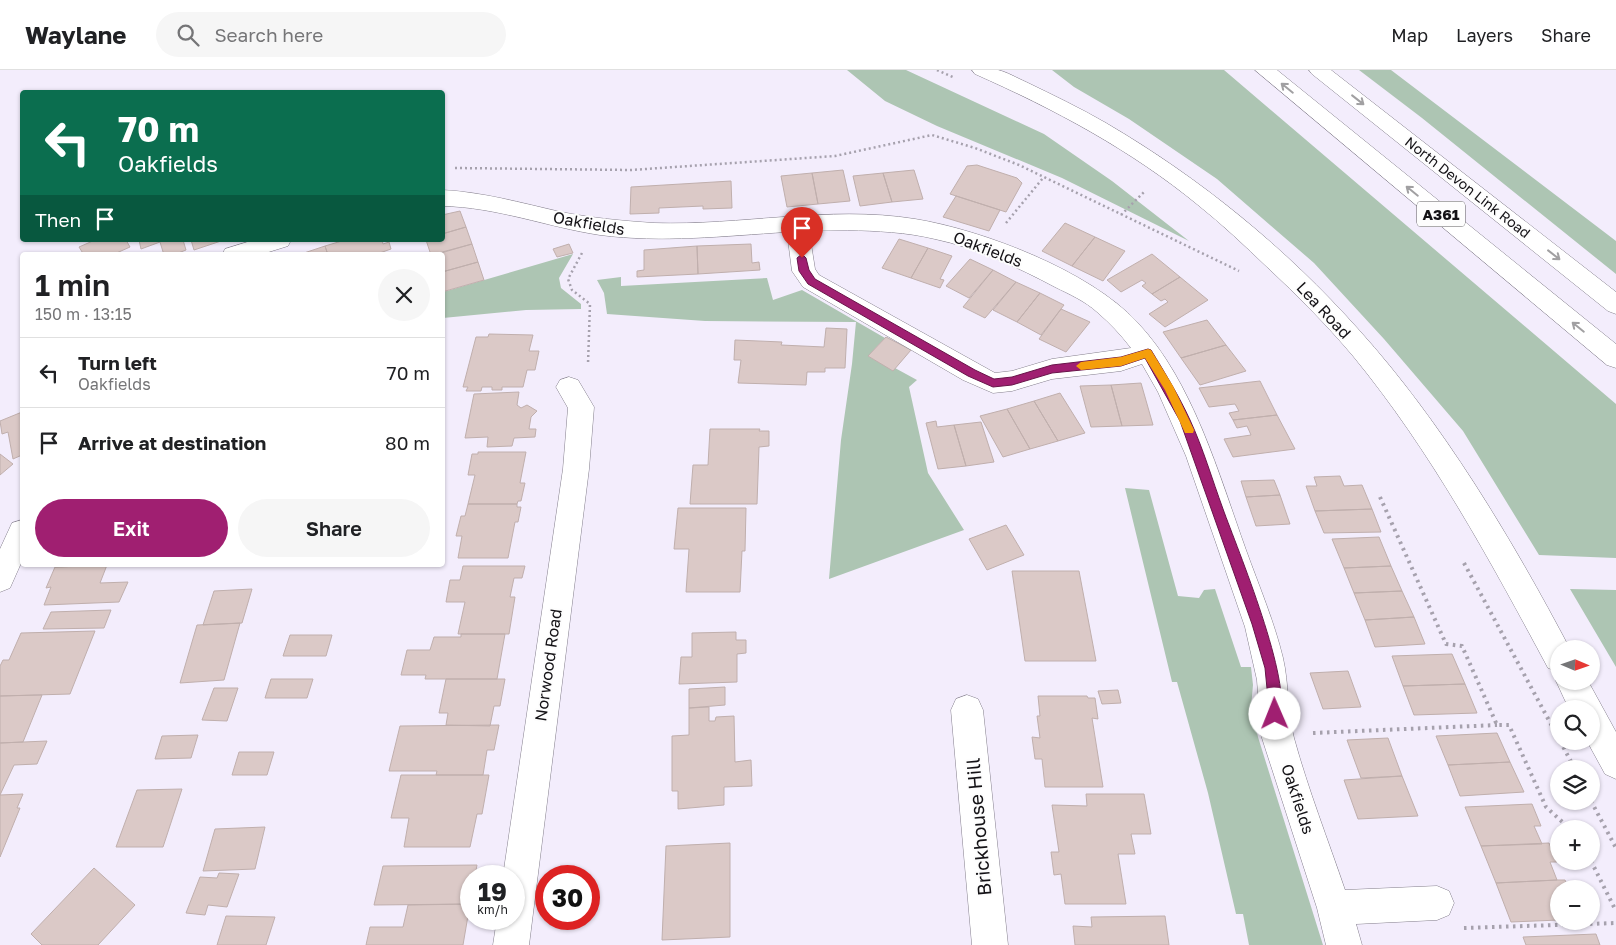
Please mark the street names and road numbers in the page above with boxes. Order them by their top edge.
street label: North Devon Link Road [1402,133,1534,241]
road number: A361 [1417,202,1465,226]
street label: Oakfields [552,207,626,239]
street label: Oakfields [951,227,1025,271]
street label: Lea Road [1293,277,1355,343]
street label: Norwood Road [530,607,566,723]
street label: Brickhouse Hill [961,757,995,897]
street label: Oakfields [1277,761,1319,837]

